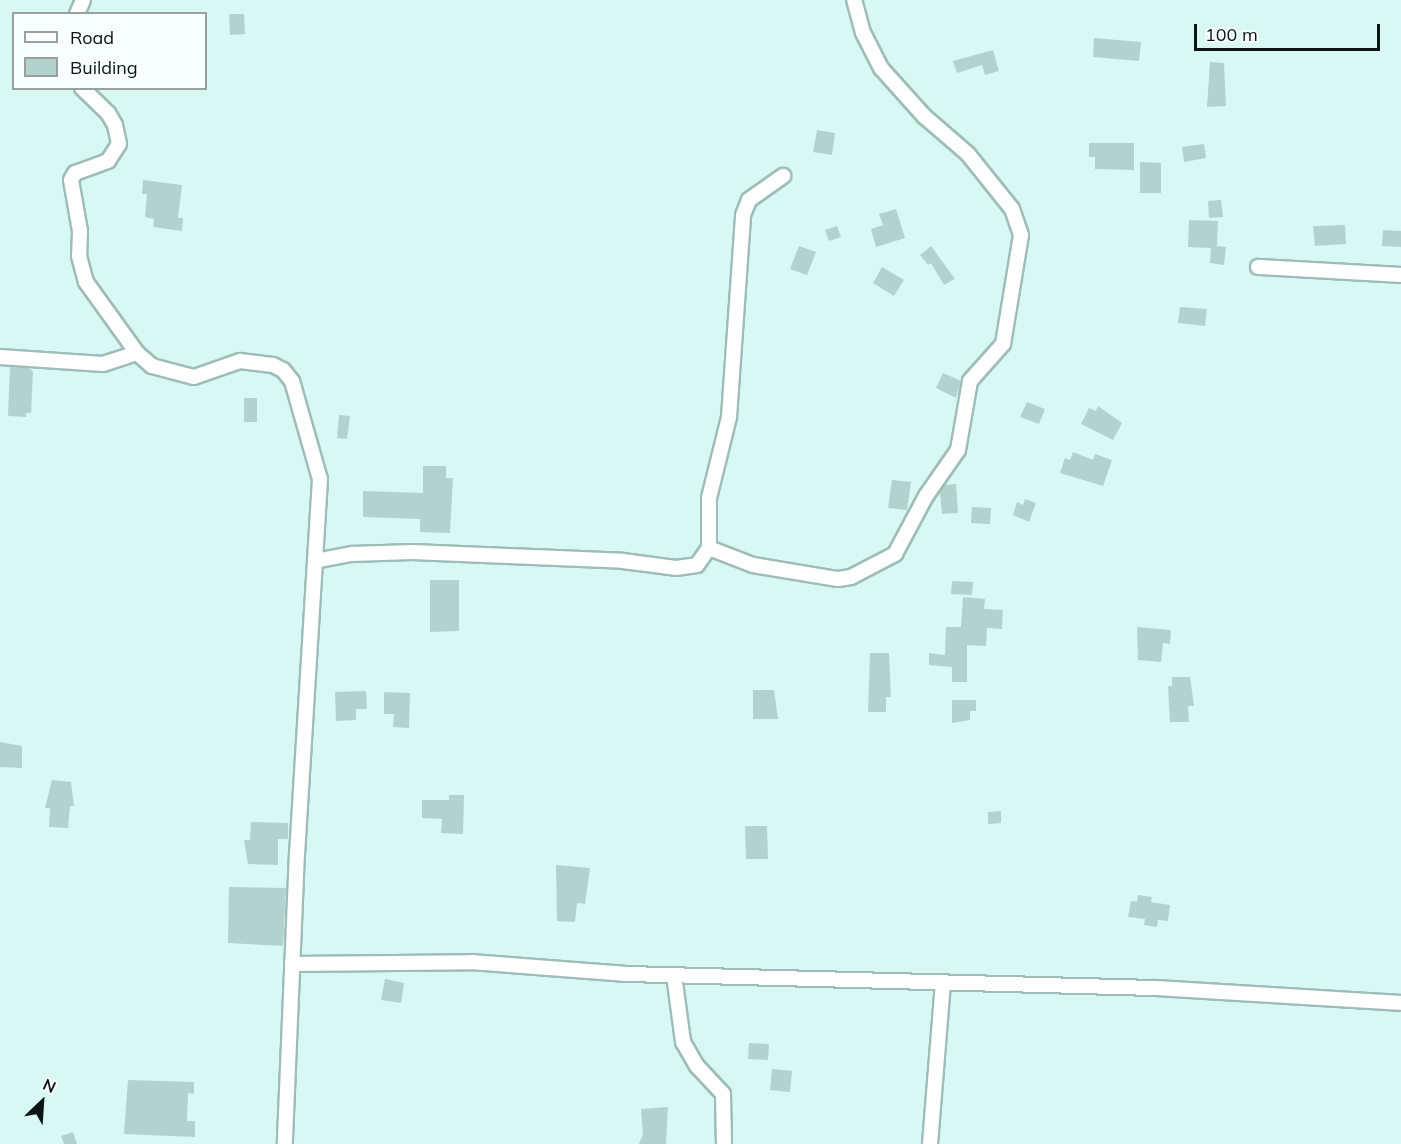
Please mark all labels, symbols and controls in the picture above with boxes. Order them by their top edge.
legend [12,12,207,90]
scale bar [1197,12,1383,50]
text: 100 m [1205,23,1258,46]
text: Road [70,26,114,49]
text: Building [70,56,138,79]
north arrow [12,1072,72,1132]
text: N [40,1074,59,1097]

